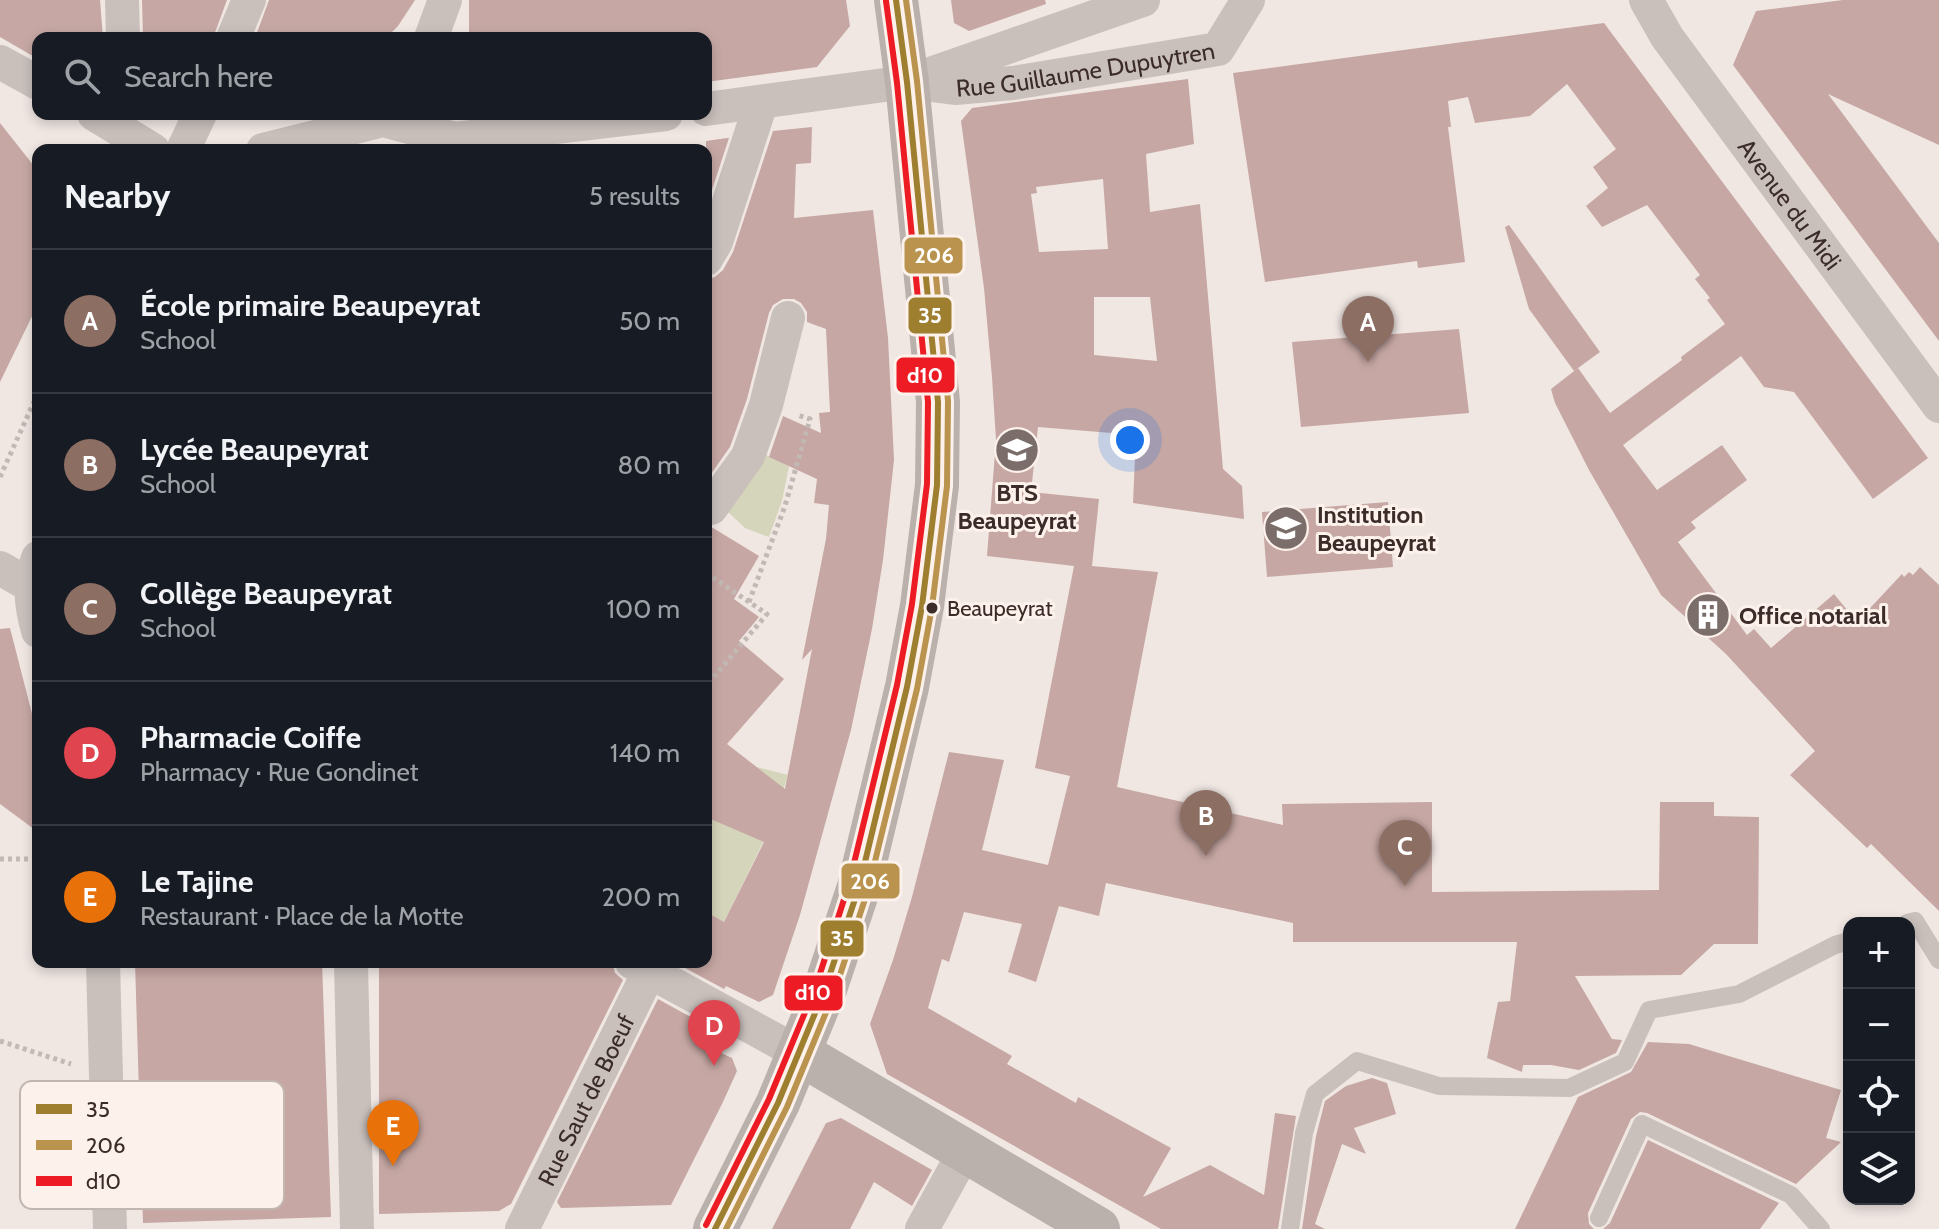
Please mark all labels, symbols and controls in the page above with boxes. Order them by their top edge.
search box [32,32,712,120]
street label: Rue Guillaume Dupuytren [955,35,1217,102]
icon: search [60,54,104,98]
text: Search here [124,58,273,95]
street label: Avenue du Midi [1732,133,1848,275]
text: Nearby [64,175,171,217]
text: 5 results [589,180,680,212]
line badge: 206 [903,236,964,275]
text: 206 [914,242,954,269]
text: École primaire Beaupeyrat [140,287,480,324]
line badge: 35 [907,296,953,335]
pin: A [1342,296,1394,362]
text: 35 [918,302,942,329]
text: A [82,305,98,337]
text: 50 m [619,305,680,337]
text: School [140,324,216,356]
line badge: d10 [895,356,956,394]
text: d10 [907,362,943,389]
your location [1110,420,1150,460]
school or university icon: BTS Beaupeyrat [993,426,1041,474]
text: Lycée Beaupeyrat [140,431,369,468]
text: B [82,449,98,481]
text: 80 m [617,449,680,481]
text: School [140,468,216,500]
place label: BTS Beaupeyrat [957,478,1077,535]
place label: Institution Beaupeyrat [1317,500,1436,557]
school or university icon: Institution Beaupeyrat [1262,504,1310,552]
text: Collège Beaupeyrat [140,575,392,612]
building icon: Office notarial [1684,591,1732,639]
text: C [82,593,98,625]
text: 100 m [607,593,680,625]
place label: Beaupeyrat [947,595,1053,622]
marker: Beaupeyrat [924,600,940,616]
place label: Office notarial [1739,601,1887,630]
text: School [140,612,216,644]
text: Pharmacie Coiffe [140,719,361,756]
text: D [81,737,99,769]
text: 140 m [610,737,680,769]
text: Pharmacy · Rue Gondinet [140,756,419,788]
pin: B [1180,790,1232,856]
pin: C [1379,820,1431,886]
line badge: 206 [840,862,901,900]
text: Le Tajine [140,863,253,900]
text: 206 [850,868,890,895]
text: E [83,881,97,913]
text: 200 m [601,881,680,913]
text: Restaurant · Place de la Motte [140,900,463,932]
map controls [1843,917,1915,1205]
button: + [1843,917,1915,989]
line badge: 35 [819,919,865,958]
text: 35 [830,925,854,952]
line badge: d10 [783,974,844,1012]
text: d10 [795,979,831,1006]
button: − [1843,989,1915,1061]
pin: D [688,1000,740,1066]
street label: Rue Saut de Boeuf [531,1009,640,1190]
button: locate [1843,1061,1915,1133]
legend [20,1081,284,1209]
text: 35 [86,1096,110,1123]
pin: E [367,1100,419,1166]
text: 206 [86,1132,125,1159]
button: layers [1843,1133,1915,1205]
text: d10 [86,1168,121,1195]

